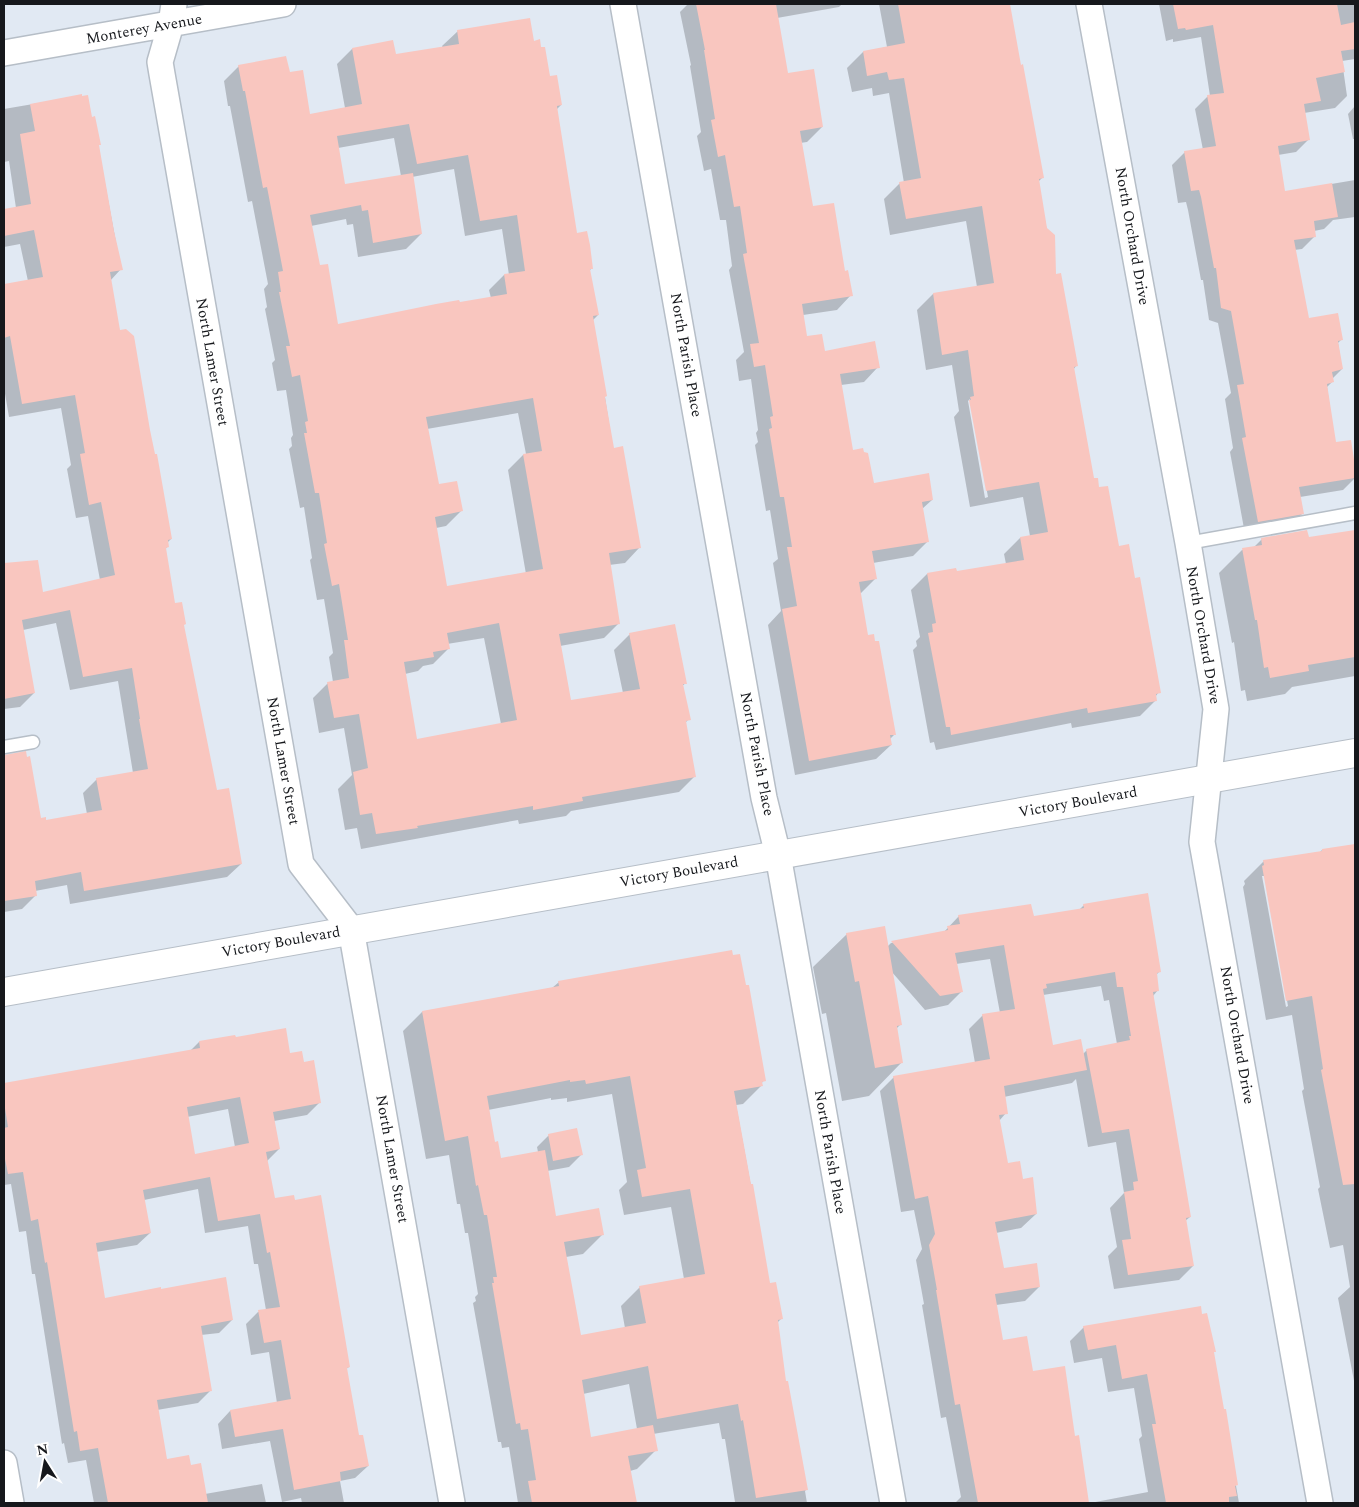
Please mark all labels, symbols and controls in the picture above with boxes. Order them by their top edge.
street label: Monterey Avenue [84,7,204,51]
street label: North Orchard Drive [1109,165,1155,307]
street label: North Parish Place [664,291,708,419]
street label: North Lamer Street [189,296,235,428]
street label: North Orchard Drive [1180,564,1226,706]
street label: North Parish Place [734,690,780,818]
street label: North Lamer Street [260,695,306,827]
street label: Victory Boulevard [1017,780,1139,824]
street label: Victory Boulevard [618,850,740,894]
street label: Victory Boulevard [220,920,342,964]
street label: North Orchard Drive [1214,964,1260,1106]
street label: North Parish Place [808,1088,852,1216]
street label: North Lamer Street [369,1093,415,1225]
north arrow [20,1437,70,1487]
text: N [35,1438,50,1461]

